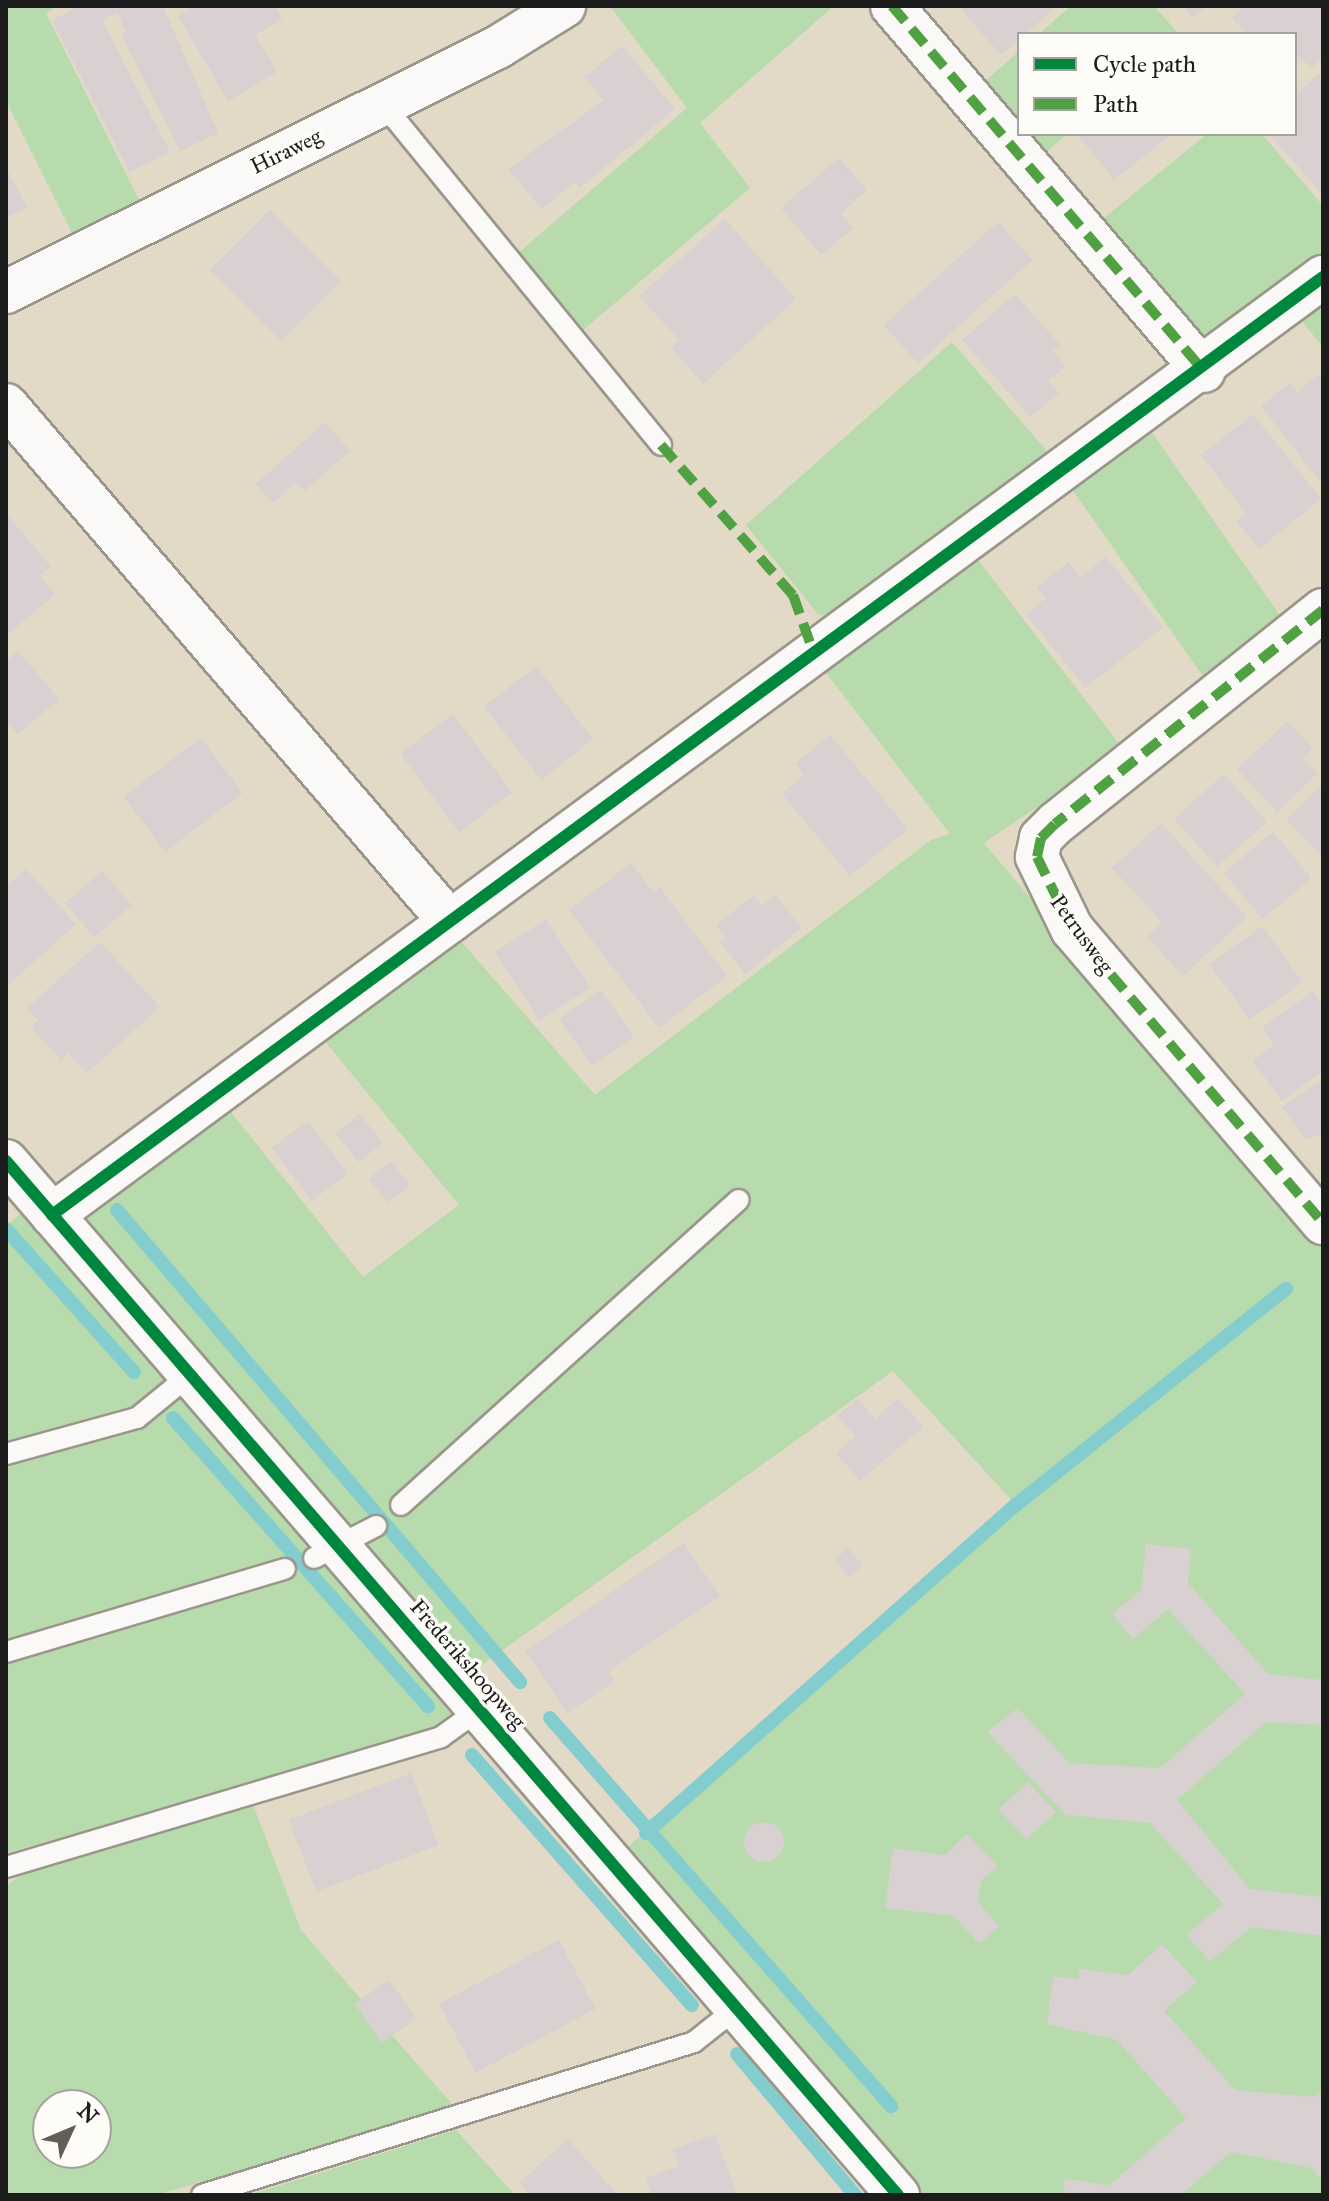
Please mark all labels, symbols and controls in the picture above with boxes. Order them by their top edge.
legend [1017,32,1297,136]
text: Cycle path [1093,49,1196,79]
text: Path [1093,89,1138,119]
street label: Hiraweg [246,122,326,180]
street label: Petrusweg [1045,890,1119,978]
street label: Frederikshoopweg [405,1594,531,1734]
north arrow [32,2089,112,2169]
text: N [72,2097,104,2129]

